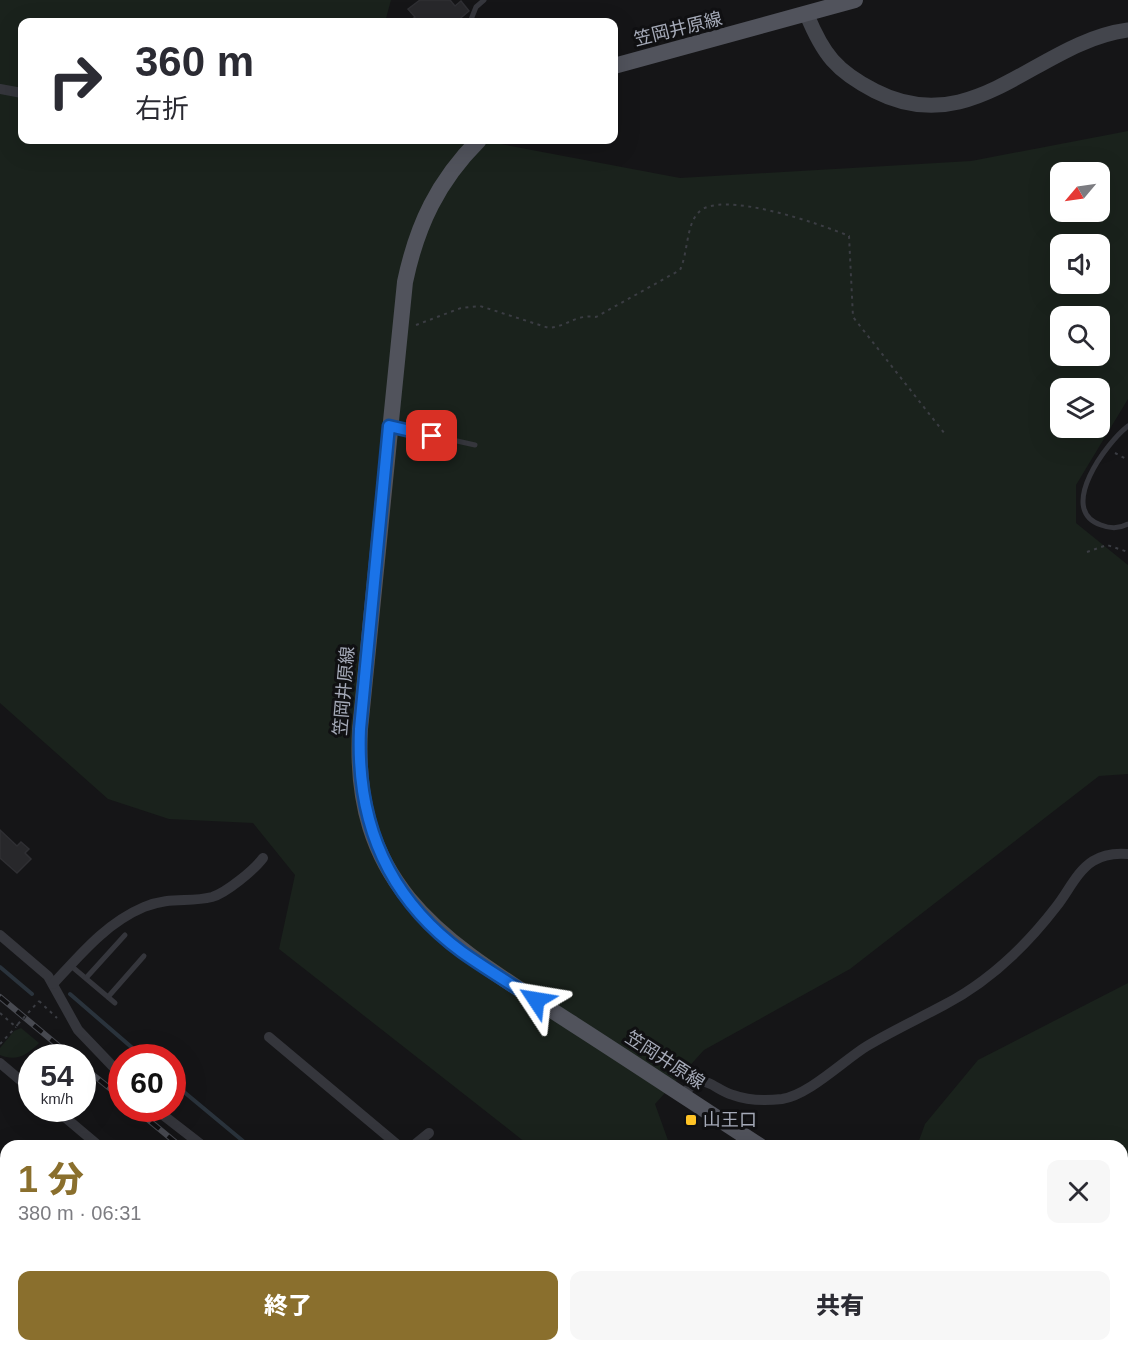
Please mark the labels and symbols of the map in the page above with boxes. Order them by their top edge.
street label: 笠岡井原線 [632,8,724,50]
north arrow [1050,162,1110,222]
pin [406,410,457,461]
street label: 笠岡井原線 [330,645,358,737]
position arrow [504,968,568,1032]
street label: 笠岡井原線 [622,1027,708,1093]
speed limit sign: 60 [108,1044,186,1122]
place label: 山王口 [703,1110,757,1130]
marker: 山王口 [684,1113,698,1127]

